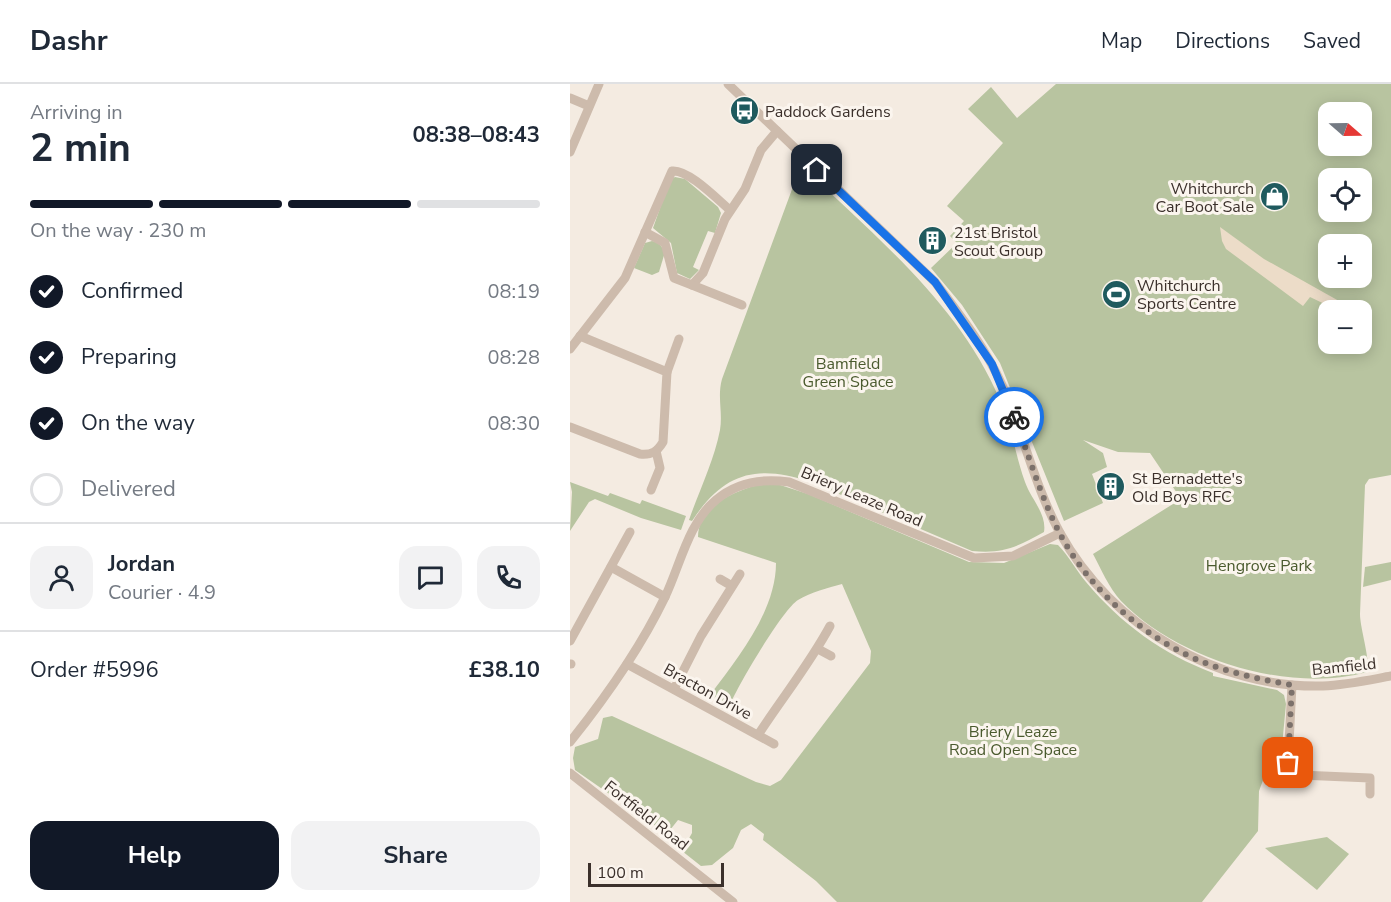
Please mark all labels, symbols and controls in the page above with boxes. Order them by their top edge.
text: Dashr [30,22,108,60]
text: Map [1101,27,1142,55]
text: Directions [1175,27,1270,55]
text: Saved [1303,27,1361,55]
bus stop icon: Paddock Gardens [728,95,760,127]
text: Arriving in [30,99,123,126]
place label: Paddock Gardens [765,101,891,123]
north arrow [1318,102,1372,156]
map controls [1318,102,1372,354]
text: 08:38–08:43 [412,120,540,150]
text: 2 min [30,122,131,175]
pin [791,144,842,195]
icon: home [800,153,833,186]
button: locate [1318,168,1372,222]
place label: Whitchurch Car Boot Sale [1155,178,1254,218]
shop icon: Whitchurch Car Boot Sale [1259,181,1291,213]
text: On the way · 230 m [30,217,206,244]
place label: 21st Bristol Scout Group [954,222,1043,262]
building icon: 21st Bristol Scout Group [917,225,949,257]
button: + [1318,234,1372,288]
icon: check [30,275,63,308]
place label: Whitchurch Sports Centre [1137,275,1236,315]
text: Confirmed [81,276,183,306]
text: 08:19 [487,278,540,305]
sports icon: Whitchurch Sports Centre [1100,278,1132,310]
button: − [1318,300,1372,354]
icon: check [30,341,63,374]
text: Preparing [81,342,177,372]
text: 08:28 [487,344,540,371]
park label: Bamfield Green Space [803,353,893,393]
courier [984,387,1044,447]
icon: bike [998,401,1031,434]
icon: check [30,407,63,440]
text: On the way [81,408,195,438]
text: 08:30 [487,410,540,437]
street label: Briery Leaze Road [797,461,926,532]
place label: St Bernadette's Old Boys RFC [1132,468,1243,508]
building icon: St Bernadette's Old Boys RFC [1095,471,1127,503]
text: Delivered [81,474,176,504]
button: person [30,546,93,609]
button: chat [399,546,462,609]
button: phone [477,546,540,609]
text: Jordan [108,549,175,579]
park label: Hengrove Park [1206,555,1313,577]
text: Courier · 4.9 [108,579,216,606]
street label: Bamfield [1311,653,1377,681]
text: Order #5996 [30,655,159,685]
text: £38.10 [469,655,540,685]
street label: Bracton Drive [659,659,756,725]
park label: Briery Leaze Road Open Space [949,721,1077,761]
pin [1262,737,1313,788]
icon: bag [1271,746,1304,779]
street label: Fortfield Road [599,776,693,856]
button: Help [30,821,279,890]
button: Share [291,821,540,890]
scale bar [588,860,724,888]
text: 100 m [597,862,644,884]

